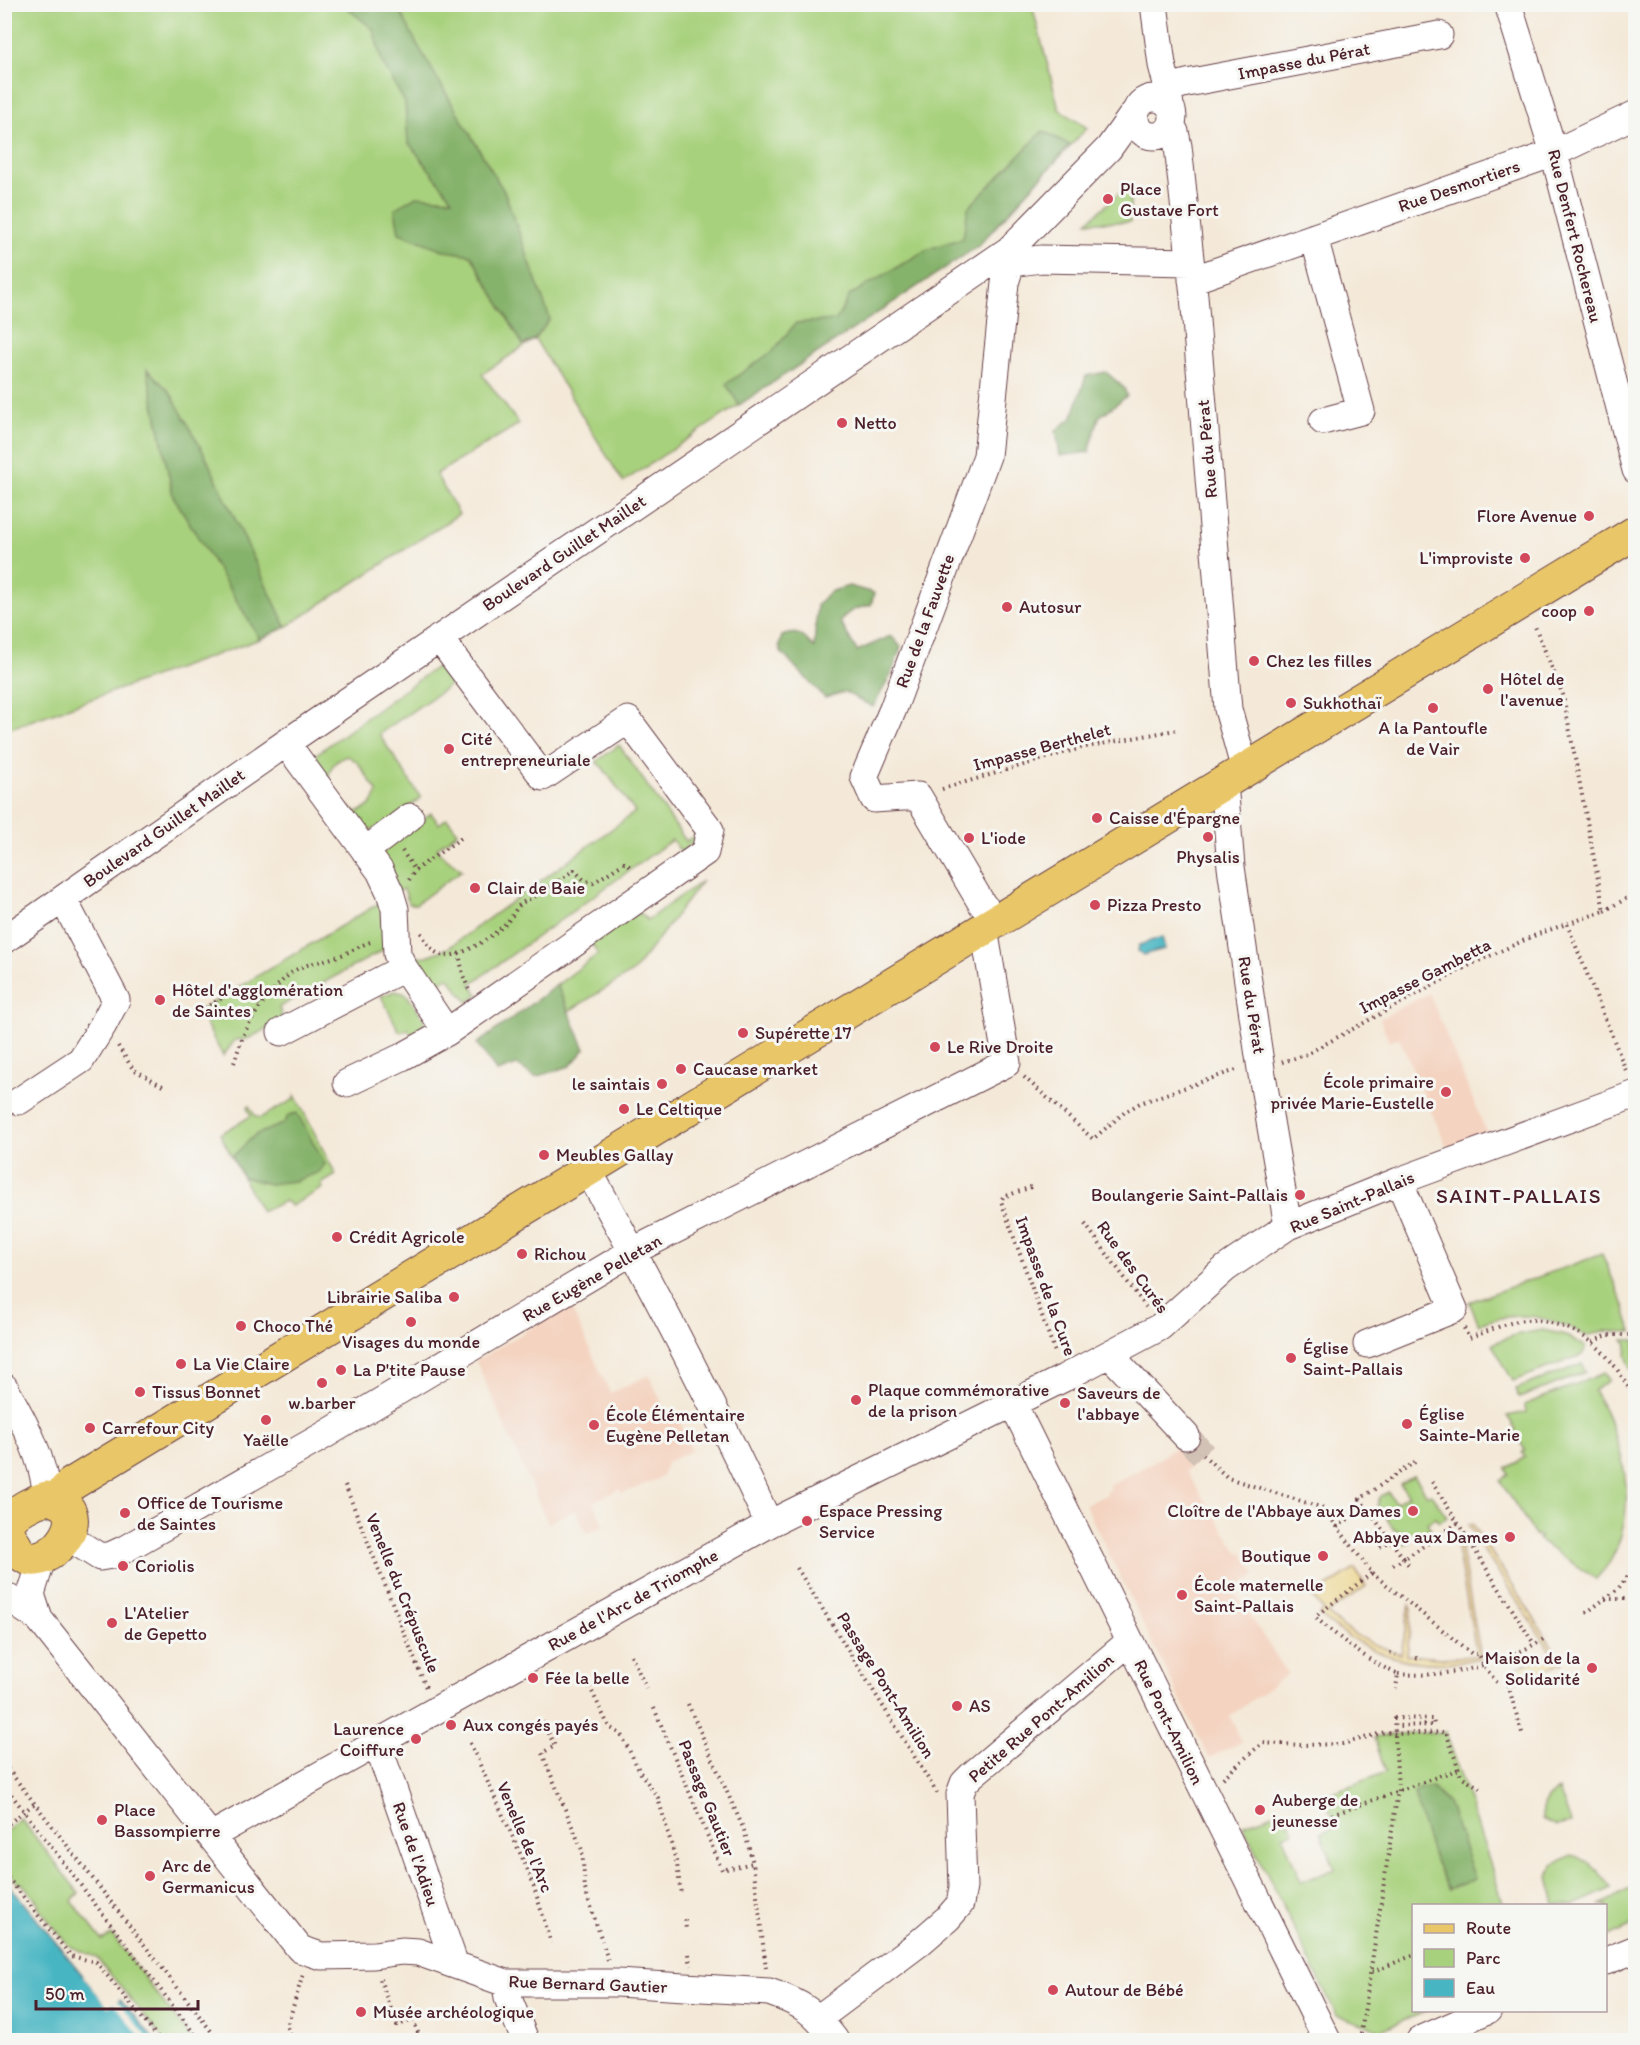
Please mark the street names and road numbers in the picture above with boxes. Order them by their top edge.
street label: Impasse du Pérat [1236,37,1372,85]
street label: Rue Denfert Rochereau [1543,147,1607,325]
street label: Rue Desmortiers [1395,155,1523,217]
street label: Rue du Pérat [1192,399,1222,499]
street label: Boulevard Guillet Maillet [478,490,650,616]
street label: Rue de la Fauvette [891,551,959,691]
street label: Impasse Berthelet [971,718,1113,776]
street label: Boulevard Guillet Maillet [79,764,249,892]
street label: Impasse Gambetta [1356,933,1495,1019]
street label: Rue du Pérat [1233,955,1271,1056]
street label: Rue Saint-Pallais [1286,1166,1418,1238]
street label: Impasse de la Cure [1011,1213,1081,1359]
street label: Rue des Curés [1092,1216,1174,1318]
street label: Rue Eugène Pelletan [518,1229,666,1327]
street label: Venelle du Crépuscule [361,1510,445,1676]
street label: Rue de l'Arc de Triomphe [544,1544,722,1656]
street label: Passage Pont-Amilion [832,1608,940,1763]
street label: Petite Rue Pont-Amilion [964,1648,1119,1787]
street label: Rue Pont-Amilion [1129,1656,1209,1789]
street label: Passage Gautier [674,1736,741,1860]
street label: Venelle de l'Arc [492,1778,558,1896]
street label: Rue de l'Adieu [388,1799,444,1909]
street label: Rue Bernard Gautier [508,1970,669,1998]

